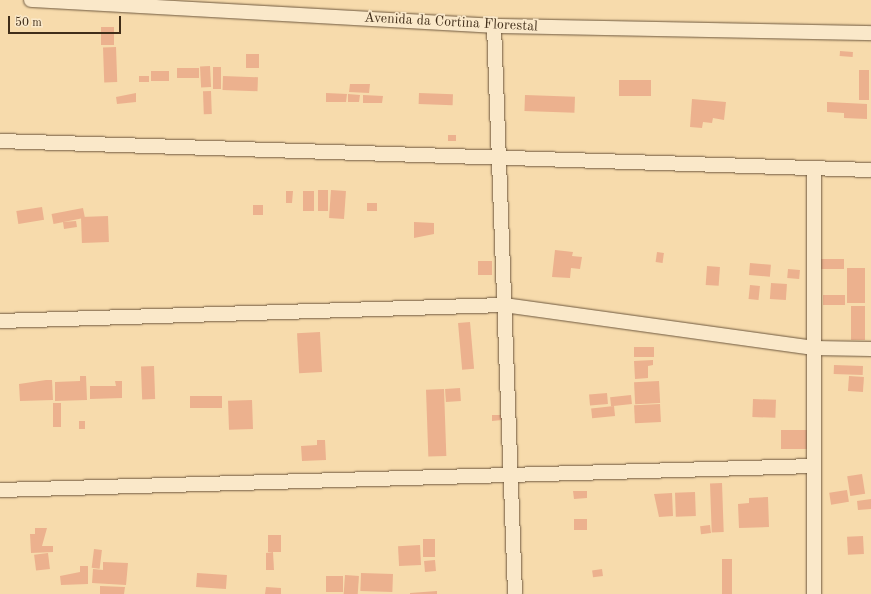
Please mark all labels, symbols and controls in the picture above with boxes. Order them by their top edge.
scale bar [10,8,123,34]
street label: Avenida da Cortina Florestal [364,9,538,35]
text: 50 m [15,17,42,29]

